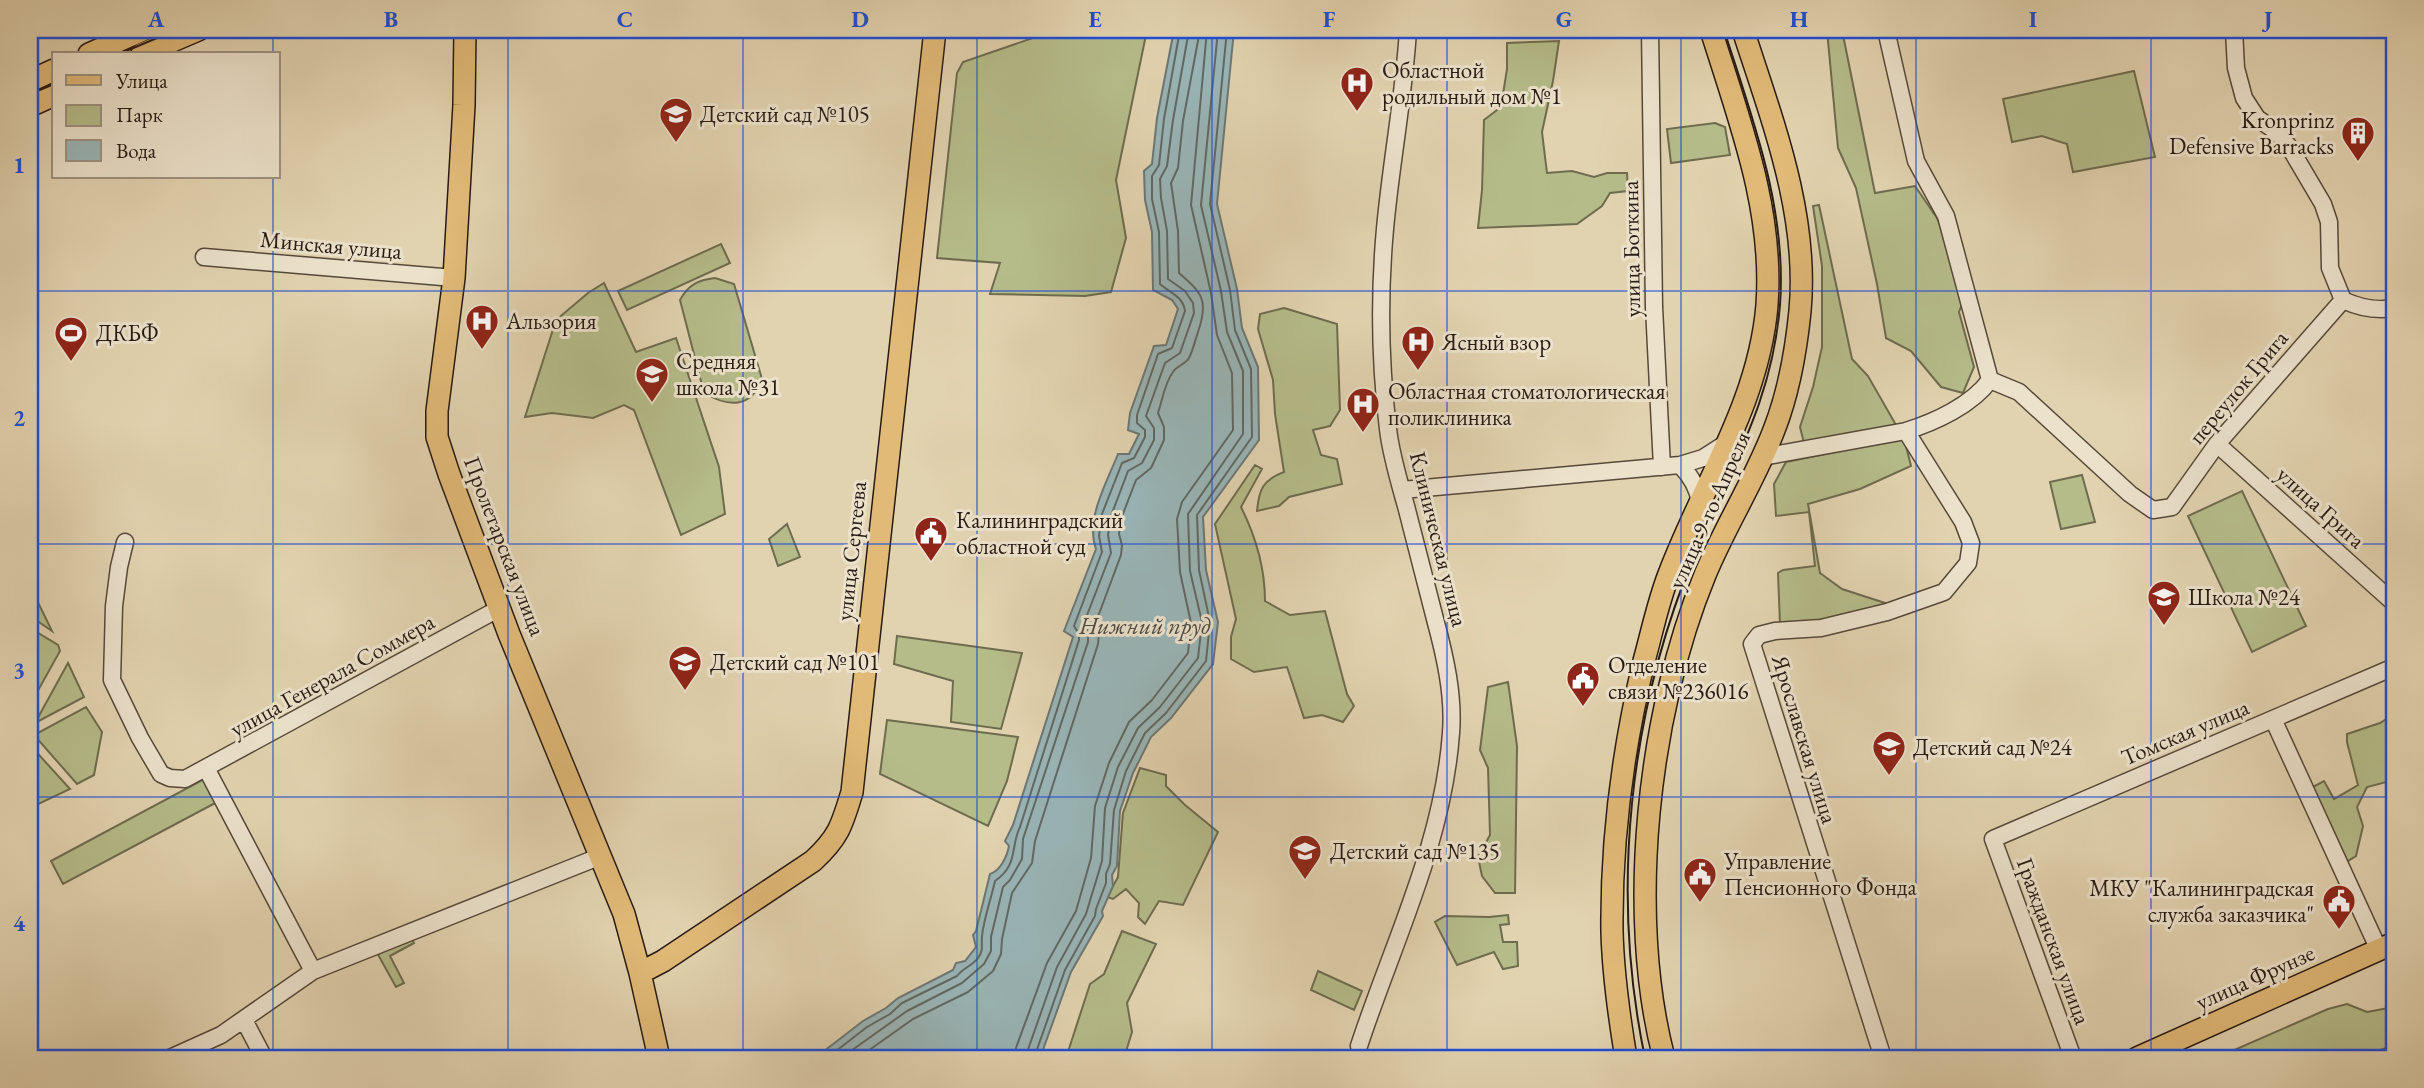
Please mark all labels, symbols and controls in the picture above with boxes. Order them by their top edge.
text: A [147,4,165,34]
text: B [384,4,398,34]
text: C [617,4,633,34]
text: D [851,4,869,34]
text: E [1088,4,1102,34]
text: F [1323,4,1336,34]
text: G [1556,4,1572,34]
text: H [1790,4,1808,34]
text: I [2029,4,2037,34]
text: J [2262,4,2273,34]
legend [52,52,280,178]
place label: Областной родильный дом №1 [1382,55,1562,111]
hospital icon: Областной родильный дом №1 [1338,64,1376,113]
text: Улица [115,67,168,94]
school or university icon: Детский сад №105 [657,95,695,144]
place label: Детский сад №105 [700,99,870,129]
text: Парк [116,101,163,128]
place label: Kronprinz Defensive Barracks [2169,105,2334,161]
building icon: Kronprinz Defensive Barracks [2339,114,2377,163]
text: Вода [116,137,157,164]
text: 1 [13,150,25,180]
street label: улица Боткина [1615,179,1647,318]
street label: Минская улица [259,224,404,266]
hospital icon: Альзория [463,302,501,351]
place label: Альзория [505,306,596,336]
sports icon: ДКБФ [52,314,90,363]
place label: ДКБФ [96,318,158,348]
hospital icon: Ясный взор [1399,323,1437,372]
street label: переулок Грига [2182,323,2295,450]
place label: Ясный взор [1441,327,1551,357]
place label: Средняя школа №31 [676,346,780,402]
school or university icon: Средняя школа №31 [633,355,671,404]
place label: Областная стоматологическая поликлиника [1388,376,1666,432]
hospital icon: Областная стоматологическая поликлиника [1344,385,1382,434]
text: 2 [13,403,25,433]
street label: улица 9-го Апреля [1661,426,1757,594]
street label: Клиническая улица [1403,449,1475,630]
street label: Пролетарская улица [457,452,553,641]
street label: улица Грига [2270,459,2372,555]
street label: улица Сергеева [829,479,873,622]
place label: Калининградский областной суд [956,505,1123,561]
public building icon: Калининградский областной суд [912,514,950,563]
school or university icon: Школа №24 [2145,578,2183,627]
place label: Школа №24 [2188,582,2301,612]
street label: улица Генерала Соммера [224,606,440,744]
water label: Нижний пруд [1078,610,1211,641]
school or university icon: Детский сад №101 [666,643,704,692]
place label: Детский сад №101 [710,647,880,677]
place label: Отделение связи №236016 [1608,650,1749,706]
street label: Ярославская улица [1765,650,1845,828]
text: 3 [13,655,25,685]
public building icon: Отделение связи №236016 [1564,659,1602,708]
street label: Томская улица [2117,691,2254,772]
school or university icon: Детский сад №24 [1870,728,1908,777]
place label: Детский сад №24 [1913,732,2073,762]
school or university icon: Детский сад №135 [1286,832,1324,881]
place label: Детский сад №135 [1330,836,1500,866]
place label: Управление Пенсионного Фонда [1723,846,1917,902]
street label: Гражданская улица [2010,854,2098,1029]
public building icon: Управление Пенсионного Фонда [1681,855,1719,904]
place label: МКУ "Калининградская служба заказчика" [2089,873,2314,929]
public building icon: МКУ "Калининградская служба заказчика" [2320,882,2358,931]
text: 4 [13,908,26,938]
street label: улица Фрунзе [2191,937,2319,1017]

